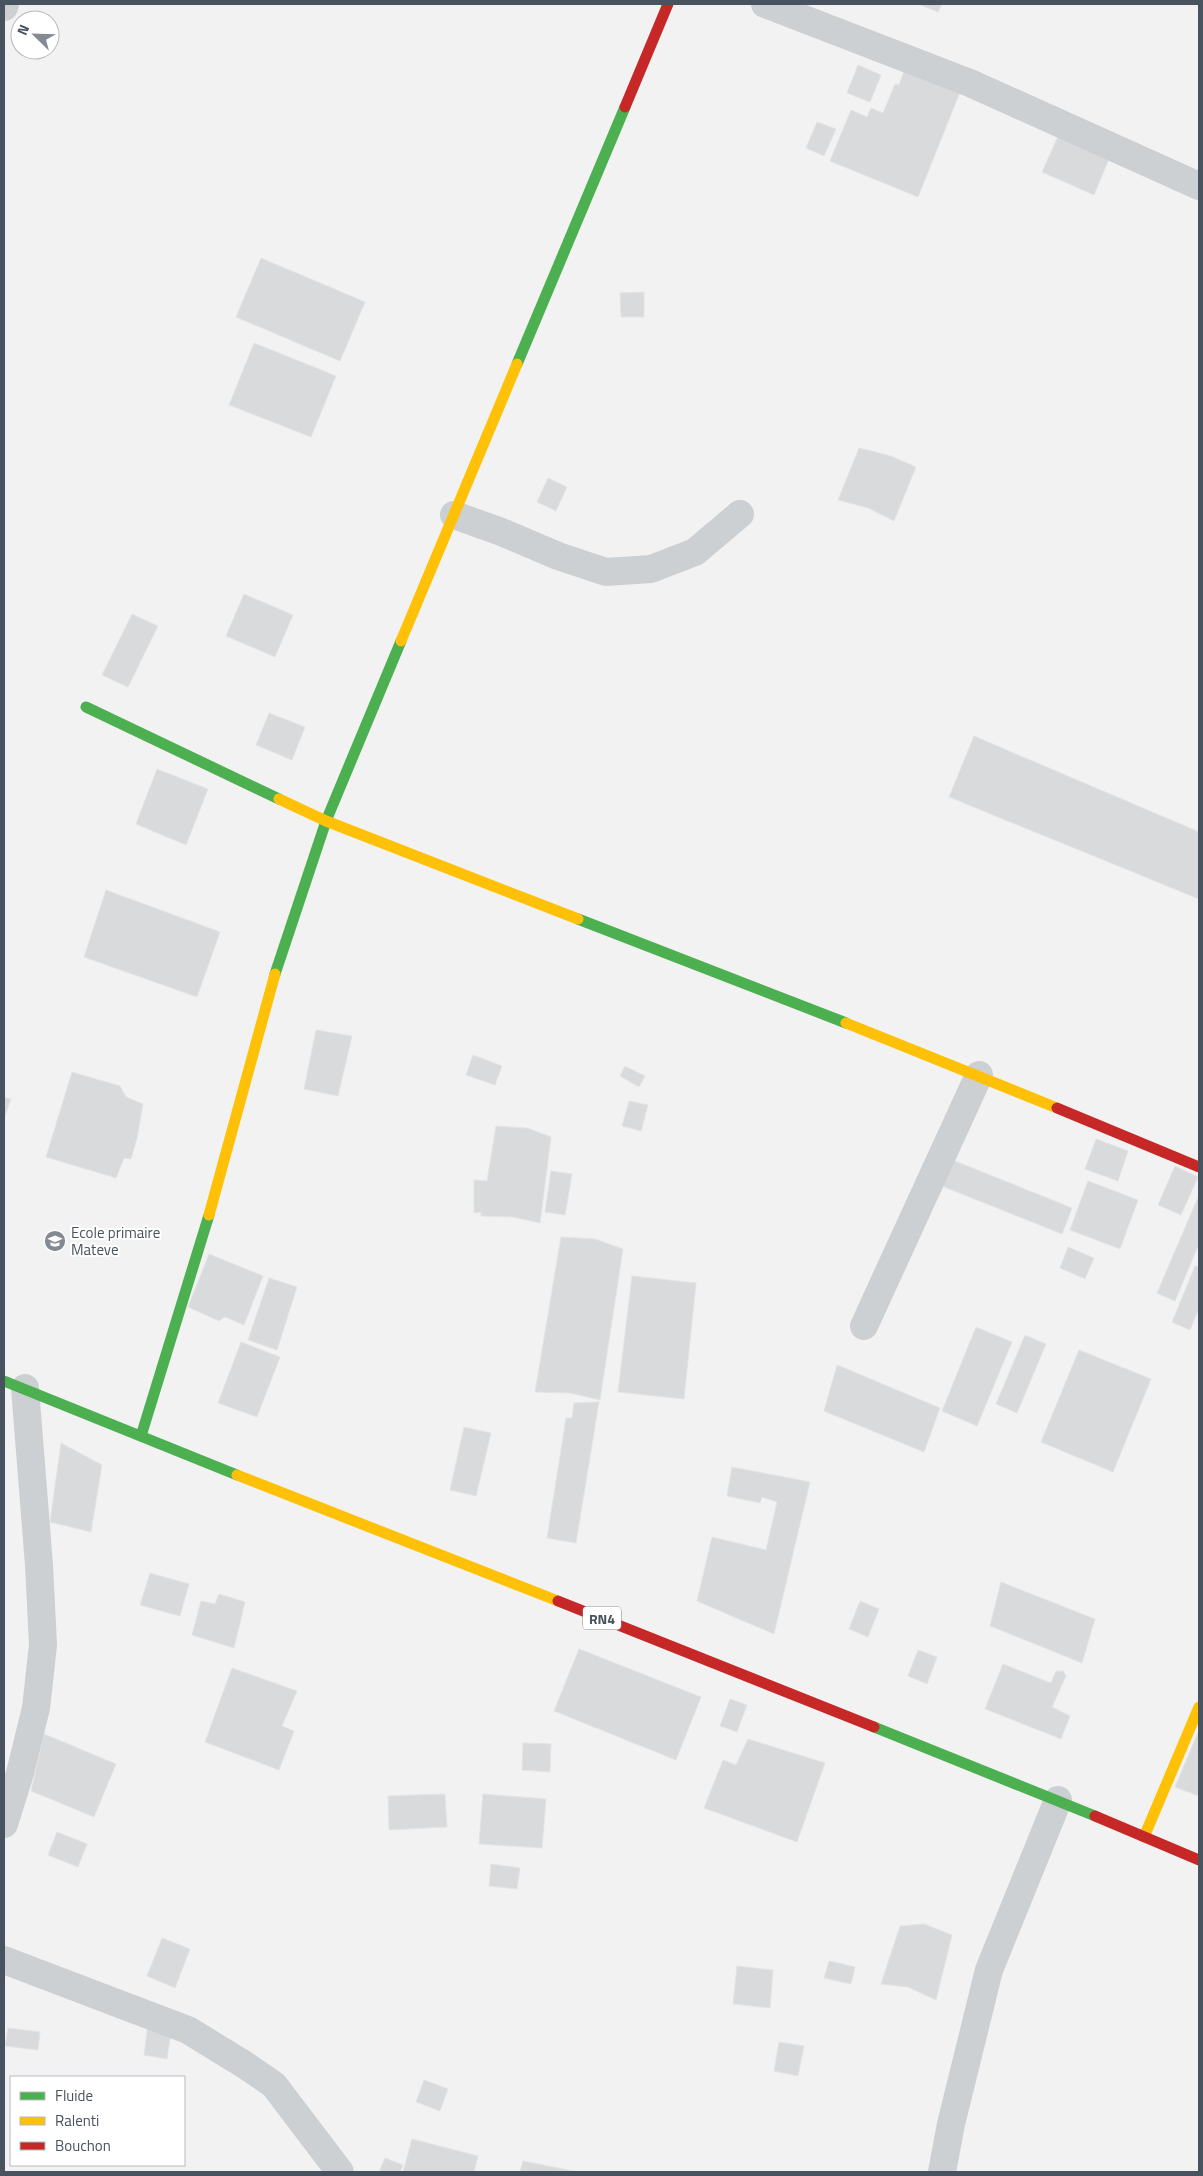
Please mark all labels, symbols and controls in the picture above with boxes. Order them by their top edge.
north arrow [10,10,60,60]
text: N [11,21,34,38]
place label: Ecole primaire Mateve [71,1221,160,1261]
school or university icon: Ecole primaire Mateve [43,1229,67,1253]
road number: RN4 [583,1606,621,1630]
legend [10,2076,185,2166]
text: Fluide [55,2084,93,2107]
text: Ralenti [55,2109,99,2132]
text: Bouchon [55,2134,111,2157]

